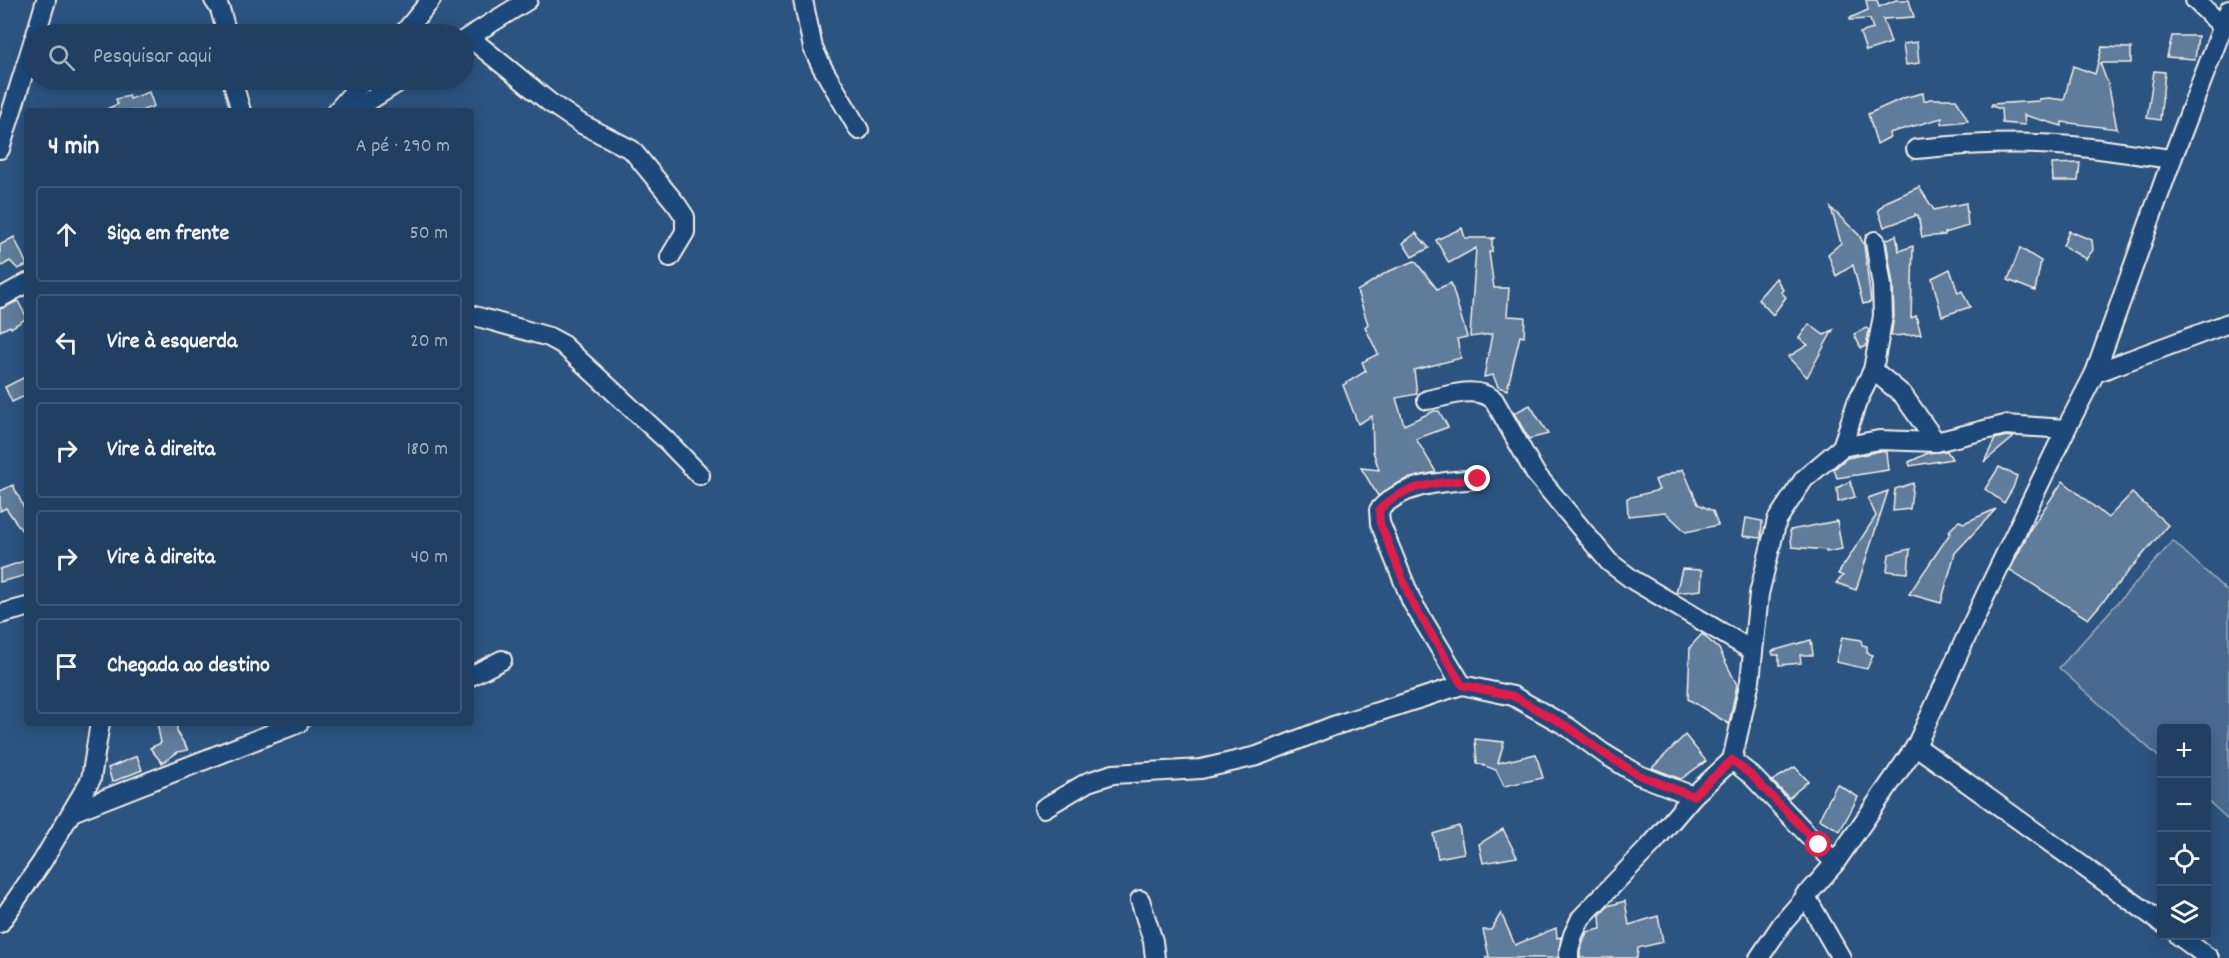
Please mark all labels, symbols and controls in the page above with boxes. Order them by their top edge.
search box [24,24,474,90]
icon: search [45,41,78,74]
text: Pesquisar aqui [93,42,212,73]
text: 4 min [48,129,99,166]
text: A pé · 290 m [356,133,450,161]
icon: ahead [50,218,83,251]
text: Siga em frente [107,219,229,250]
text: 50 m [410,220,448,248]
icon: left [50,326,83,359]
text: Vire à esquerda [107,327,237,358]
text: 20 m [410,328,448,356]
icon: right [50,434,83,467]
text: Vire à direita [107,435,215,466]
text: 180 m [406,436,448,464]
route end [1464,465,1490,491]
icon: right [50,542,83,575]
text: Vire à direita [107,543,215,574]
text: 40 m [410,544,448,572]
icon: arrive [50,650,83,683]
text: Chegada ao destino [107,651,270,682]
map controls [2157,724,2211,940]
button: + [2157,724,2211,778]
button: − [2157,778,2211,832]
route start [1805,831,1831,857]
button: locate [2157,832,2211,886]
button: layers [2157,886,2211,940]

